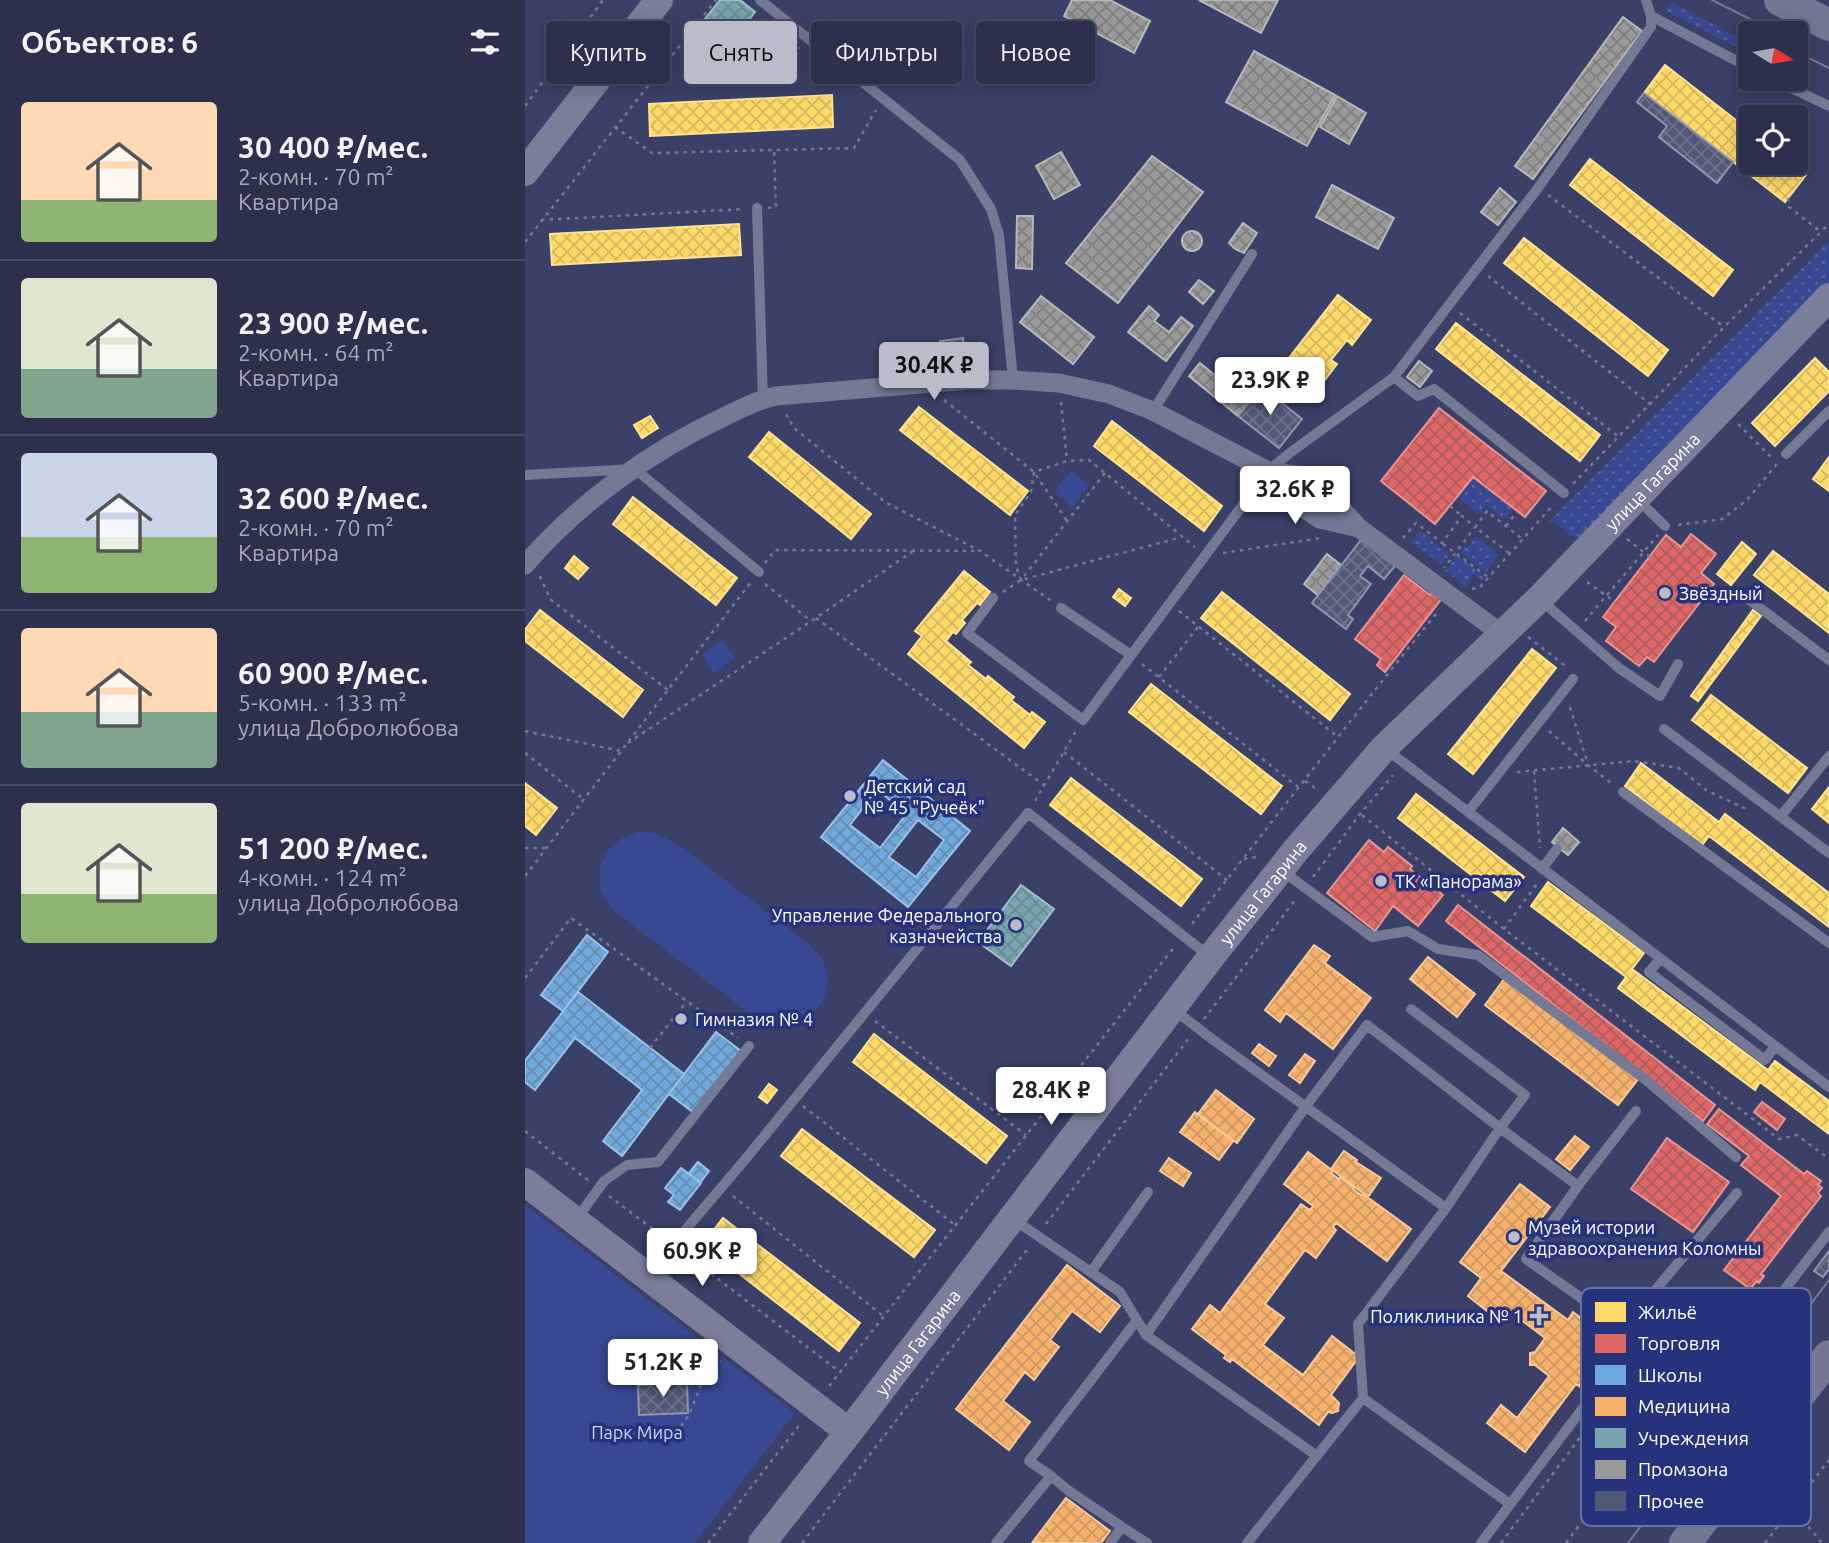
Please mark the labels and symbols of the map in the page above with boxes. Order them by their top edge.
north arrow [1738,21,1808,91]
pin: 30.4K ₽ [869,342,999,402]
pin: 23.9K ₽ [1205,358,1335,417]
street label: улица Гагарина [1601,428,1704,534]
pin: 32.6K ₽ [1230,466,1360,526]
place label: Звёздный [1679,583,1763,603]
marker: Звёздный [1657,585,1673,601]
place label: Детский сад № 45 "Ручеёк" [864,776,985,817]
marker: Детский сад № 45 "Ручеёк" [842,788,858,804]
street label: улица Гагарина [1215,836,1310,948]
place label: ТК «Панорама» [1395,871,1522,891]
marker: ТК «Панорама» [1373,873,1389,889]
place label: Управление Федерального казначейства [772,905,1002,946]
marker: Управление Федерального казначейства [1008,917,1024,933]
place label: Гимназия № 4 [695,1009,813,1029]
marker: Гимназия № 4 [673,1011,689,1027]
pin: 28.4K ₽ [986,1068,1116,1127]
place label: Музей истории здравоохранения Коломны [1528,1217,1761,1258]
pin: 60.9K ₽ [637,1228,767,1288]
marker: Музей истории здравоохранения Коломны [1506,1229,1522,1245]
street label: улица Гагарина [871,1285,964,1399]
legend [1581,1288,1811,1526]
text: Жильё [1638,1301,1697,1323]
place label: Поликлиника № 1 [1370,1306,1523,1326]
marker: Поликлиника № 1 [1529,1306,1549,1326]
text: Торговля [1638,1332,1720,1354]
pin: 51.2K ₽ [598,1340,728,1399]
text: Школы [1638,1364,1702,1386]
text: Медицина [1638,1395,1731,1417]
park label: Парк Мира [591,1422,683,1442]
text: Учреждения [1638,1427,1749,1449]
text: Промзона [1638,1458,1728,1480]
text: Прочее [1638,1490,1704,1512]

